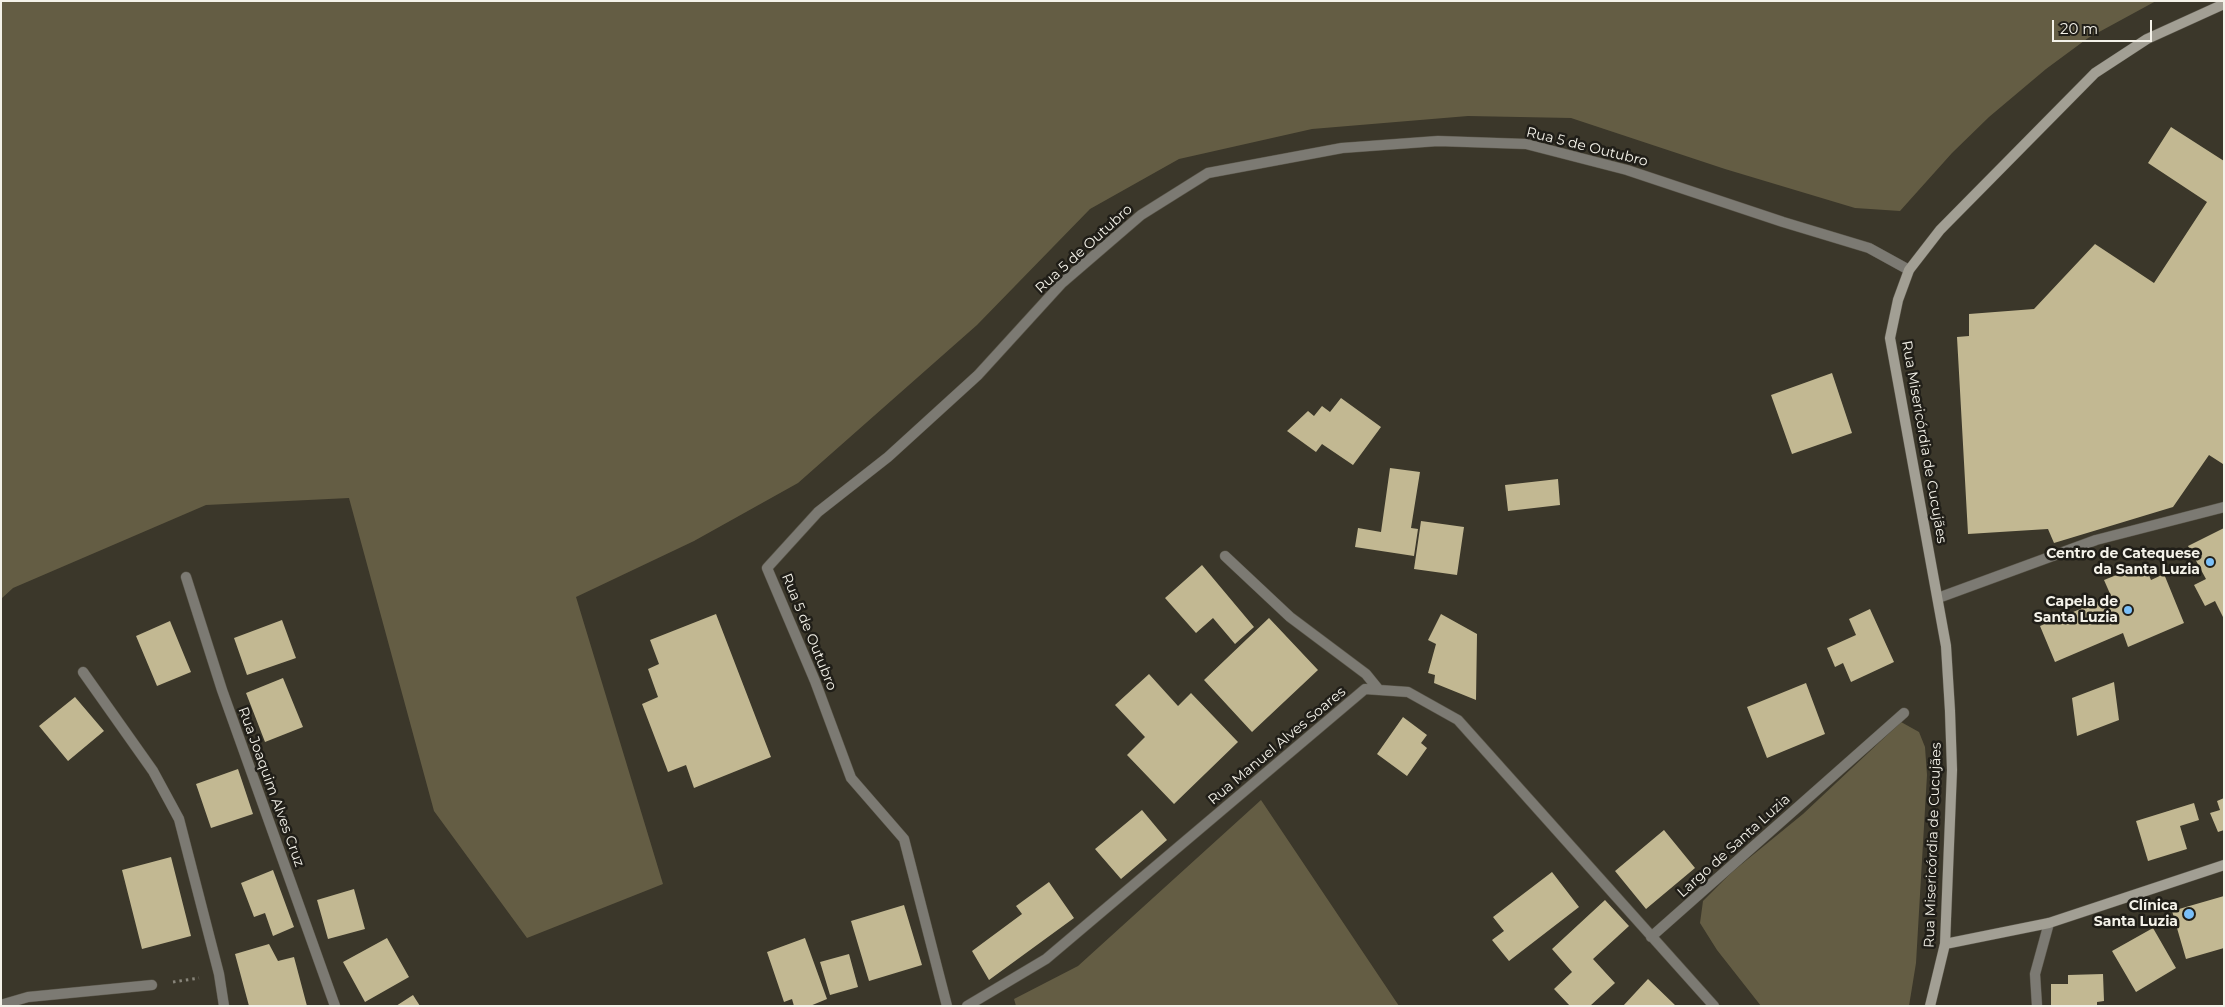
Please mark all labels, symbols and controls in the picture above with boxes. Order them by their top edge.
scale bar [2055,10,2155,42]
text: 20 m [2060,19,2098,38]
street label: Rua 5 de Outubro [1525,124,1649,170]
street label: Rua 5 de Outubro [1032,201,1136,297]
street label: Rua Misericórdia de Cucujães [1898,339,1950,545]
place label: Centro de Catequese da Santa Luzia [2046,546,2200,578]
marker: Centro de Catequese da Santa Luzia [2204,556,2216,568]
street label: Rua 5 de Outubro [778,571,840,693]
place label: Capela de Santa Luzia [2034,594,2118,626]
marker: Capela de Santa Luzia [2122,604,2134,616]
street label: Rua Manuel Alves Soares [1205,684,1349,808]
street label: Rua Joaquim Alves Cruz [234,705,308,869]
street label: Rua Misericórdia de Cucujães [1921,742,1945,948]
street label: Largo de Santa Luzia [1674,791,1794,901]
place label: Clínica Santa Luzia [2094,898,2178,930]
marker: Clínica Santa Luzia [2182,907,2196,921]

